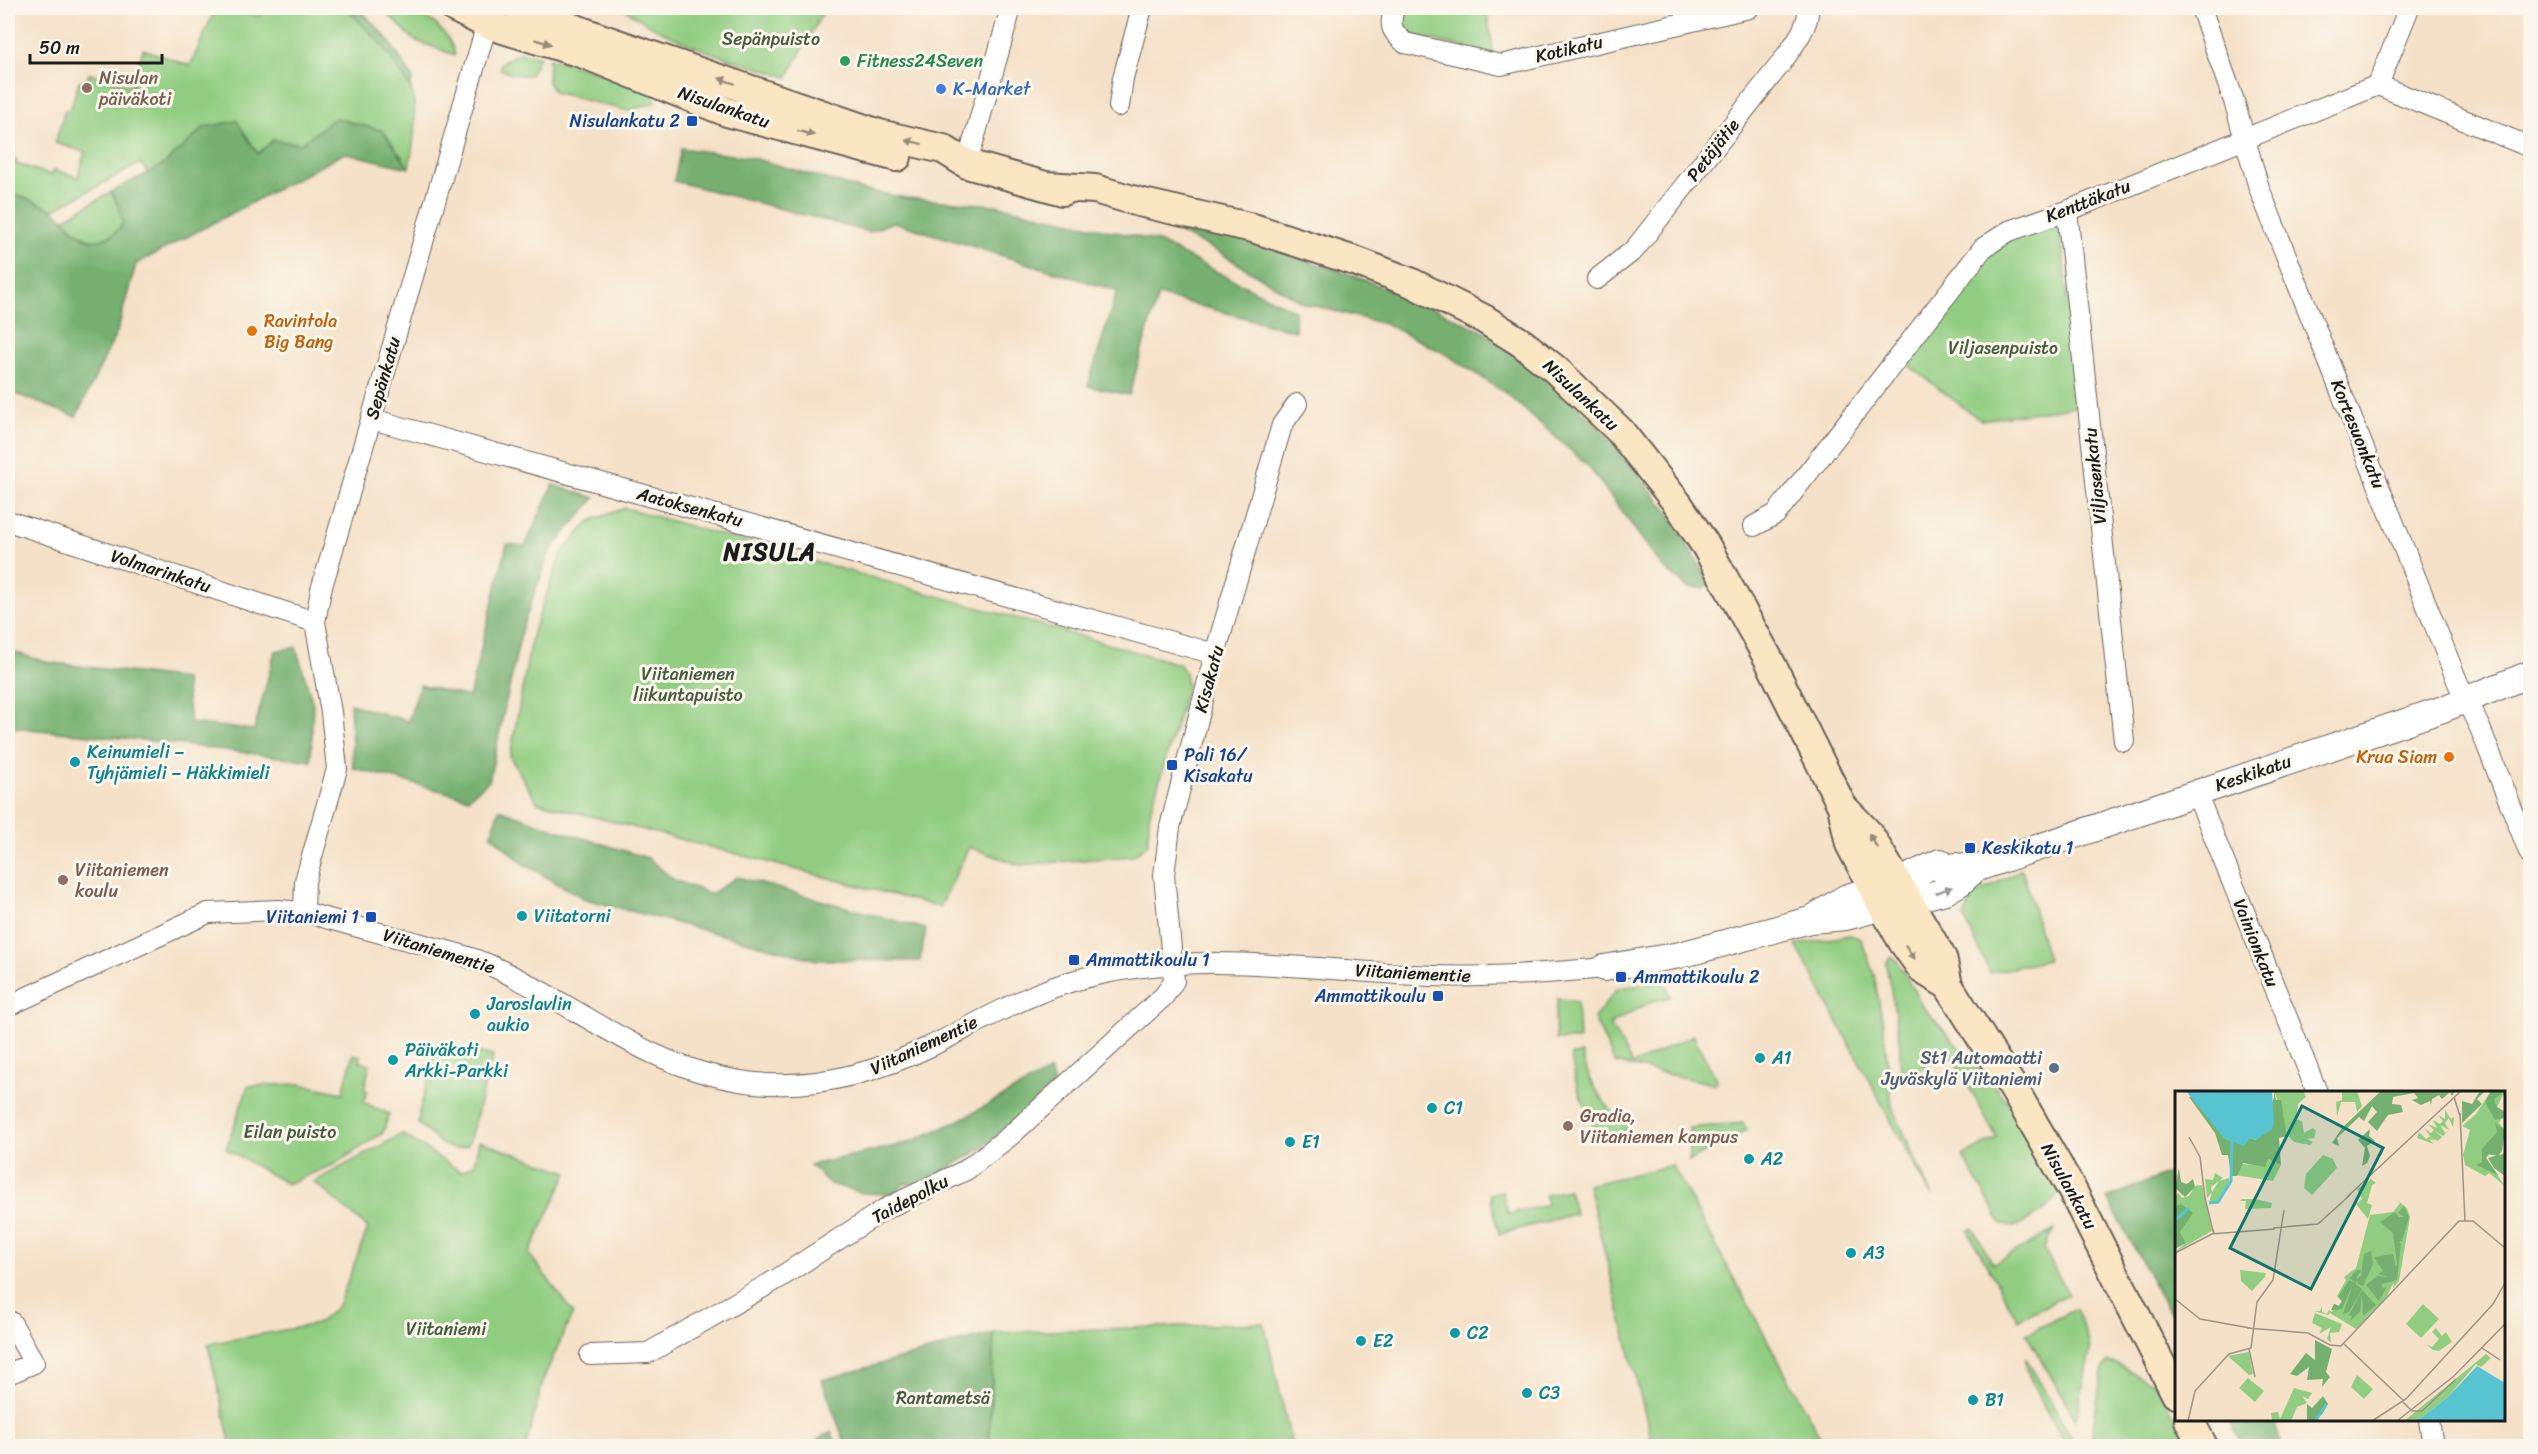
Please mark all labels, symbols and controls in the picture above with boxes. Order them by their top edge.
park label: Sepänpuisto [722,23,820,55]
street label: Kotikatu [1532,26,1606,72]
scale bar [30,27,162,65]
text: 50 m [39,32,80,64]
one-way arrow [534,38,552,47]
place label: Fitness24Seven [857,45,983,77]
marker: Fitness24Seven [838,54,852,68]
place label: Nisulan päiväkoti [98,62,172,115]
place label: K-Market [953,73,1031,105]
street label: Nisulankatu [674,76,775,138]
one-way arrow [718,76,736,86]
marker: Nisulan päiväkoti [80,81,94,95]
marker: K-Market [934,82,948,96]
place label: Nisulankatu 2 [570,105,680,137]
street label: Petäjätie [1678,111,1748,189]
marker: Nisulankatu 2 [685,114,699,128]
one-way arrow [797,129,815,138]
one-way arrow [904,136,923,146]
street label: Kenttäkatu [2041,170,2136,232]
place label: Ravintola Big Bang [264,305,337,358]
marker: Ravintola Big Bang [245,324,259,338]
street label: Sepänkatu [356,332,410,423]
park label: Viljasenpuisto [1948,332,2058,364]
street label: Nisulankatu [1535,351,1627,439]
street label: Kortesuonkatu [2321,374,2395,494]
street label: Viljasenkatu [2074,426,2116,526]
street label: Aatoksenkatu [632,477,747,537]
district label: NISULA [723,531,816,573]
street label: Volmarinkatu [107,540,216,602]
street label: Kisakatu [1185,641,1233,716]
park label: Viitaniemen liikuntapuisto [633,658,743,711]
place label: Keinumieli – Tyhjämieli – Häkkimieli [87,736,271,789]
place label: Pali 16/ Kisakatu [1184,739,1253,792]
place label: Krua Siam [2356,741,2437,773]
street label: Keskikatu [2210,745,2296,801]
marker: Krua Siam [2442,750,2456,764]
marker: Keinumieli – Tyhjämieli – Häkkimieli [68,755,82,769]
marker: Pali 16/ Kisakatu [1165,758,1179,772]
place label: Keskikatu 1 [1982,832,2074,864]
one-way arrow [1867,833,1878,849]
marker: Keskikatu 1 [1963,841,1977,855]
place label: Viitaniemen koulu [75,854,169,907]
marker: Viitaniemen koulu [56,873,70,887]
one-way arrow [1936,884,1954,894]
street label: Vainionkatu [2224,894,2288,992]
place label: Viitatorni [534,900,612,932]
place label: Viitaniemi 1 [266,901,359,933]
marker: Viitatorni [515,909,529,923]
marker: Viitaniemi 1 [364,910,378,924]
street label: Viitaniementie [379,919,499,983]
one-way arrow [1904,943,1916,959]
place label: Ammattikoulu 1 [1085,944,1210,976]
marker: Ammattikoulu 1 [1067,953,1081,967]
street label: Viitaniementie [1354,954,1472,992]
place label: Ammattikoulu 2 [1632,961,1759,993]
marker: Ammattikoulu 2 [1614,970,1628,984]
place label: Ammattikoulu [1314,980,1426,1012]
place label: Jaroslavlin aukio [486,988,572,1041]
marker: Ammattikoulu [1431,989,1445,1003]
street label: Viitaniementie [865,1006,983,1084]
marker: Jaroslavlin aukio [468,1007,482,1021]
place label: Päiväkoti Arkki-Parkki [404,1034,509,1087]
place label: A1 [1771,1042,1792,1074]
place label: St1 Automaatti Jyväskylä Viitaniemi [1880,1042,2043,1095]
marker: A1 [1753,1051,1767,1065]
marker: Päiväkoti Arkki-Parkki [386,1053,400,1067]
marker: St1 Automaatti Jyväskylä Viitaniemi [2047,1061,2061,1075]
inset map [2175,1091,2505,1421]
place label: C1 [1444,1092,1463,1124]
place label: Gradia, Viitaniemen kampus [1580,1100,1739,1153]
marker: C1 [1425,1101,1439,1115]
park label: Eilan puisto [244,1116,336,1148]
marker: Gradia, Viitaniemen kampus [1561,1119,1575,1133]
place label: E1 [1302,1126,1320,1158]
marker: E1 [1283,1135,1297,1149]
street label: Nisulankatu [2032,1137,2106,1236]
place label: A2 [1760,1143,1783,1175]
marker: A2 [1742,1152,1756,1166]
street label: Taidepolku [866,1165,955,1233]
place label: A3 [1862,1237,1885,1269]
marker: A3 [1844,1246,1858,1260]
park label: Viitaniemi [406,1313,487,1345]
place label: C2 [1467,1317,1489,1349]
place label: E2 [1373,1325,1393,1357]
marker: C2 [1448,1326,1462,1340]
marker: E2 [1354,1334,1368,1348]
place label: C3 [1539,1377,1560,1409]
park label: Rantametsä [896,1382,991,1414]
place label: B1 [1985,1384,2004,1416]
marker: C3 [1520,1386,1534,1400]
marker: B1 [1966,1393,1980,1407]

